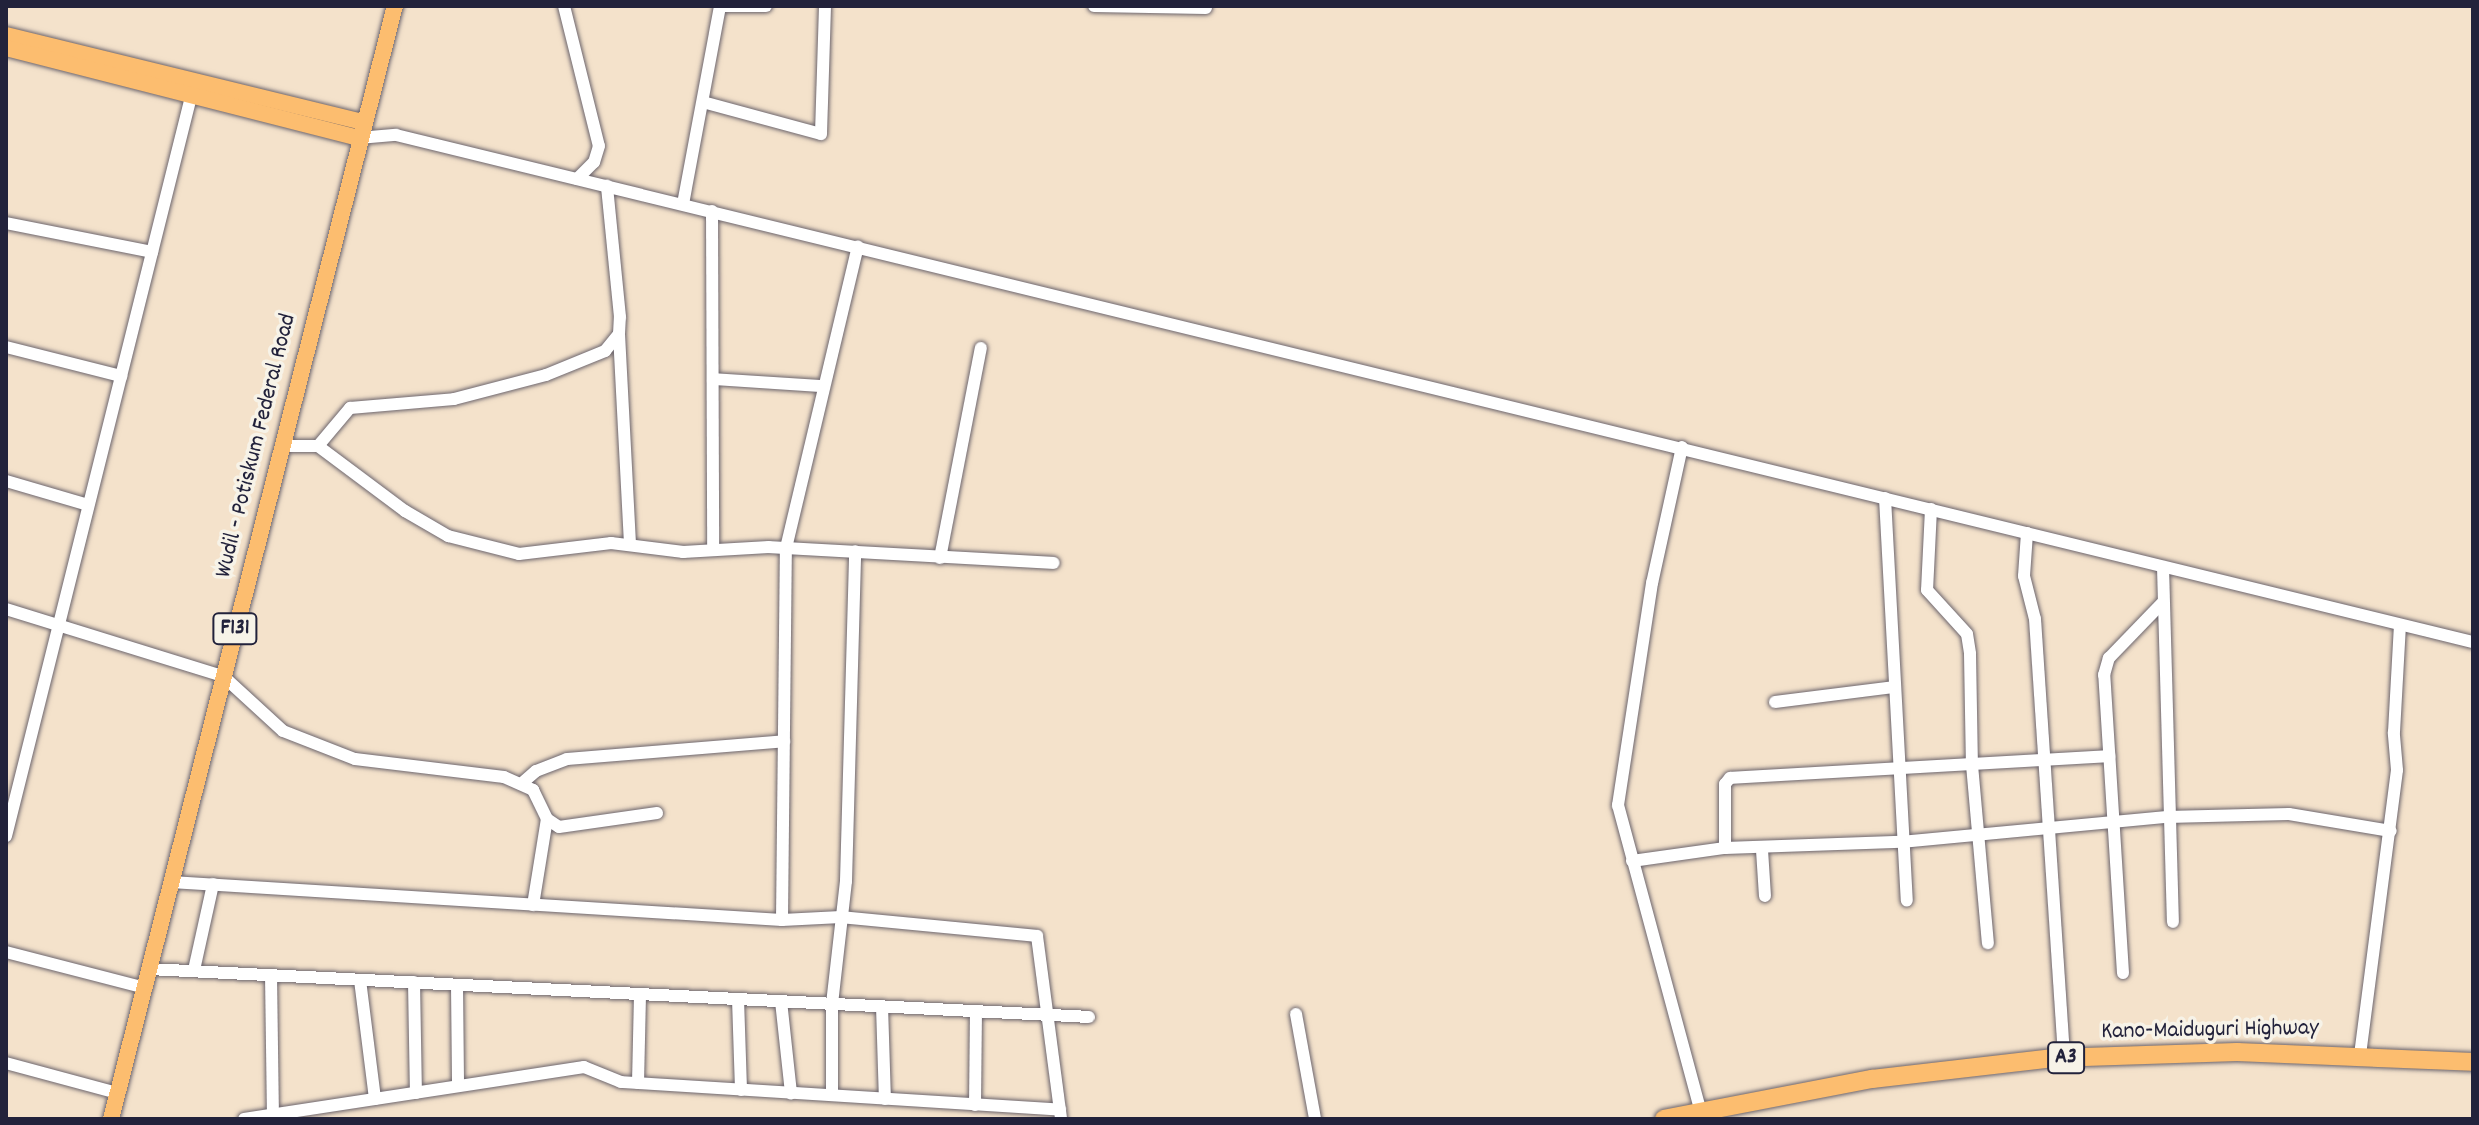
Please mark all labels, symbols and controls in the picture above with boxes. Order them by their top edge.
street label: Wudil - Potiskum Federal Road [210,311,304,581]
road number: F131 [211,611,259,647]
street label: Kano-Maiduguri Highway [2101,1015,2319,1047]
road number: A3 [2046,1040,2086,1076]

